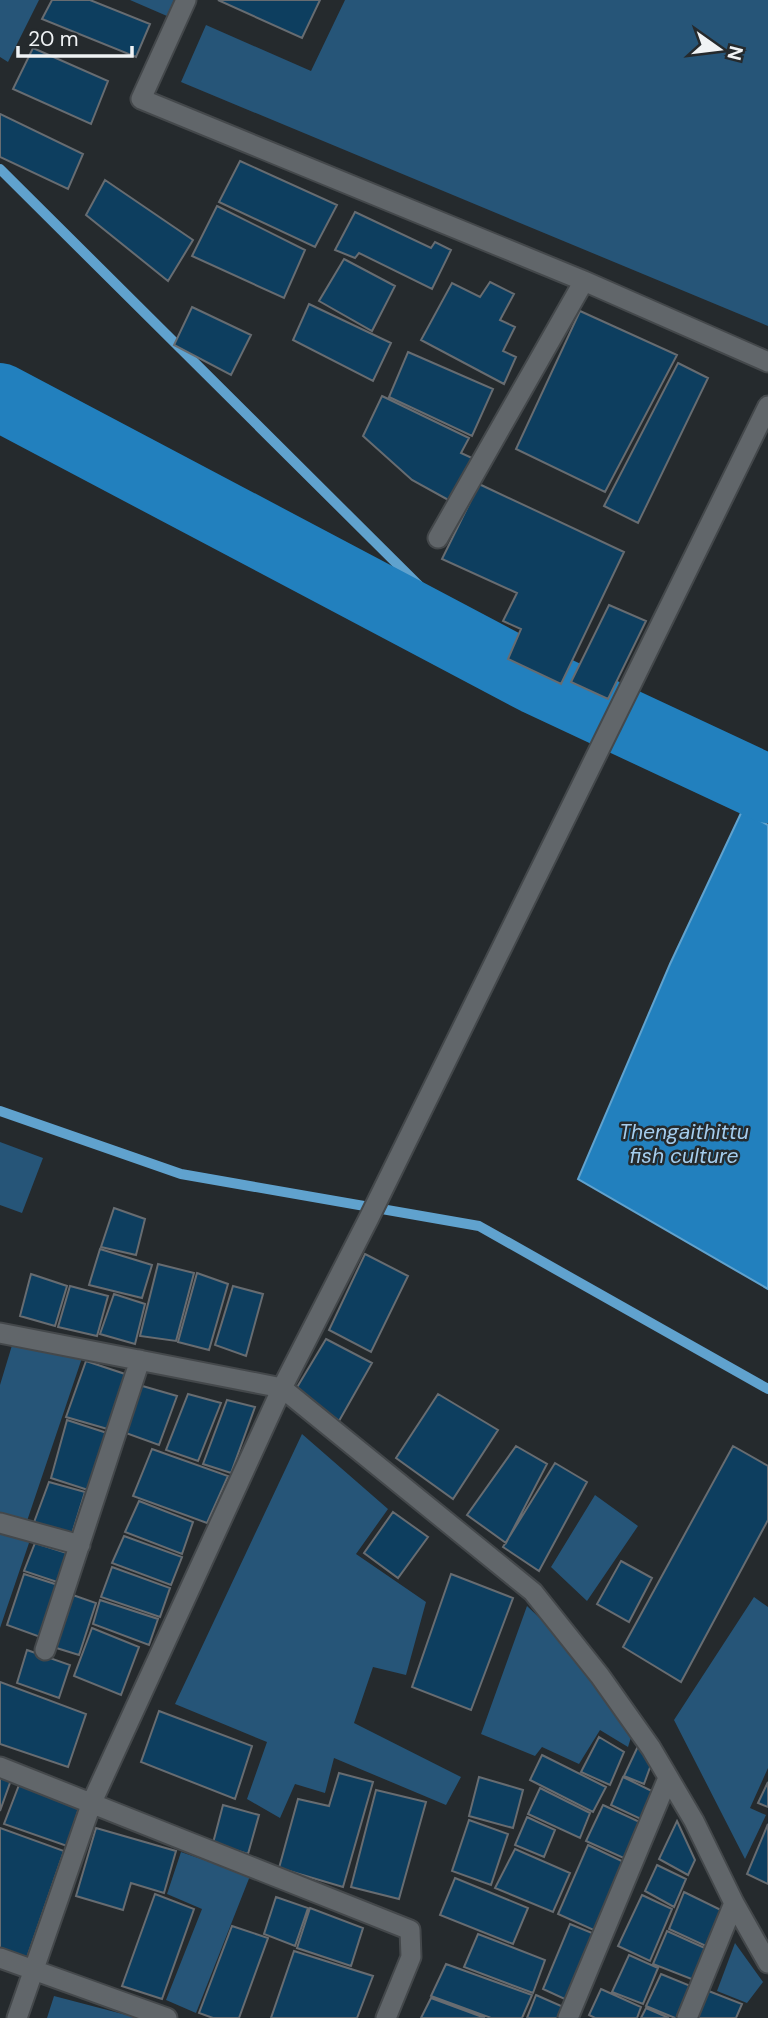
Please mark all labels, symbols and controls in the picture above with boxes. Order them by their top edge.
scale bar [18,14,131,58]
north arrow [684,14,754,84]
text: 20 m [28,25,79,53]
text: N [721,43,749,63]
water label: Thengaithittu fish culture [619,1118,749,1170]

